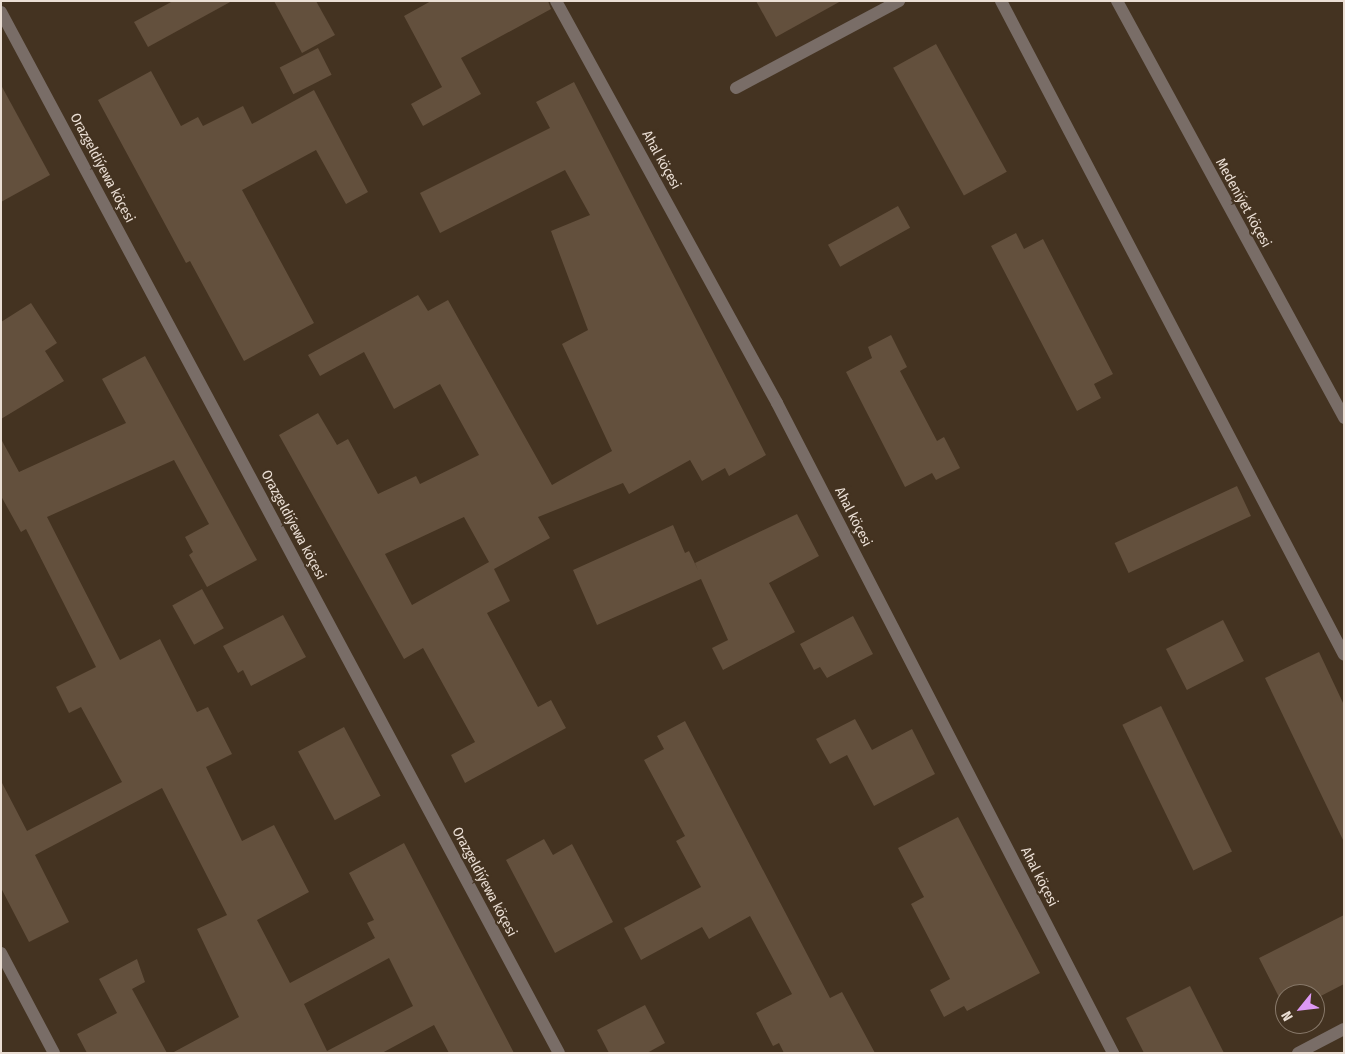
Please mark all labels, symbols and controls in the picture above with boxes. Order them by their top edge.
street label: Orazgeldiýewa köçesi [66,110,138,226]
street label: Ahal köçesi [638,128,684,192]
street label: Medeniýet köçesi [1212,156,1274,250]
street label: Orazgeldiýewa köçesi [257,467,329,583]
street label: Ahal köçesi [831,485,875,549]
street label: Orazgeldiýewa köçesi [448,824,520,940]
street label: Ahal köçesi [1017,845,1061,909]
north arrow [1275,984,1325,1034]
text: N [1278,1008,1297,1024]

